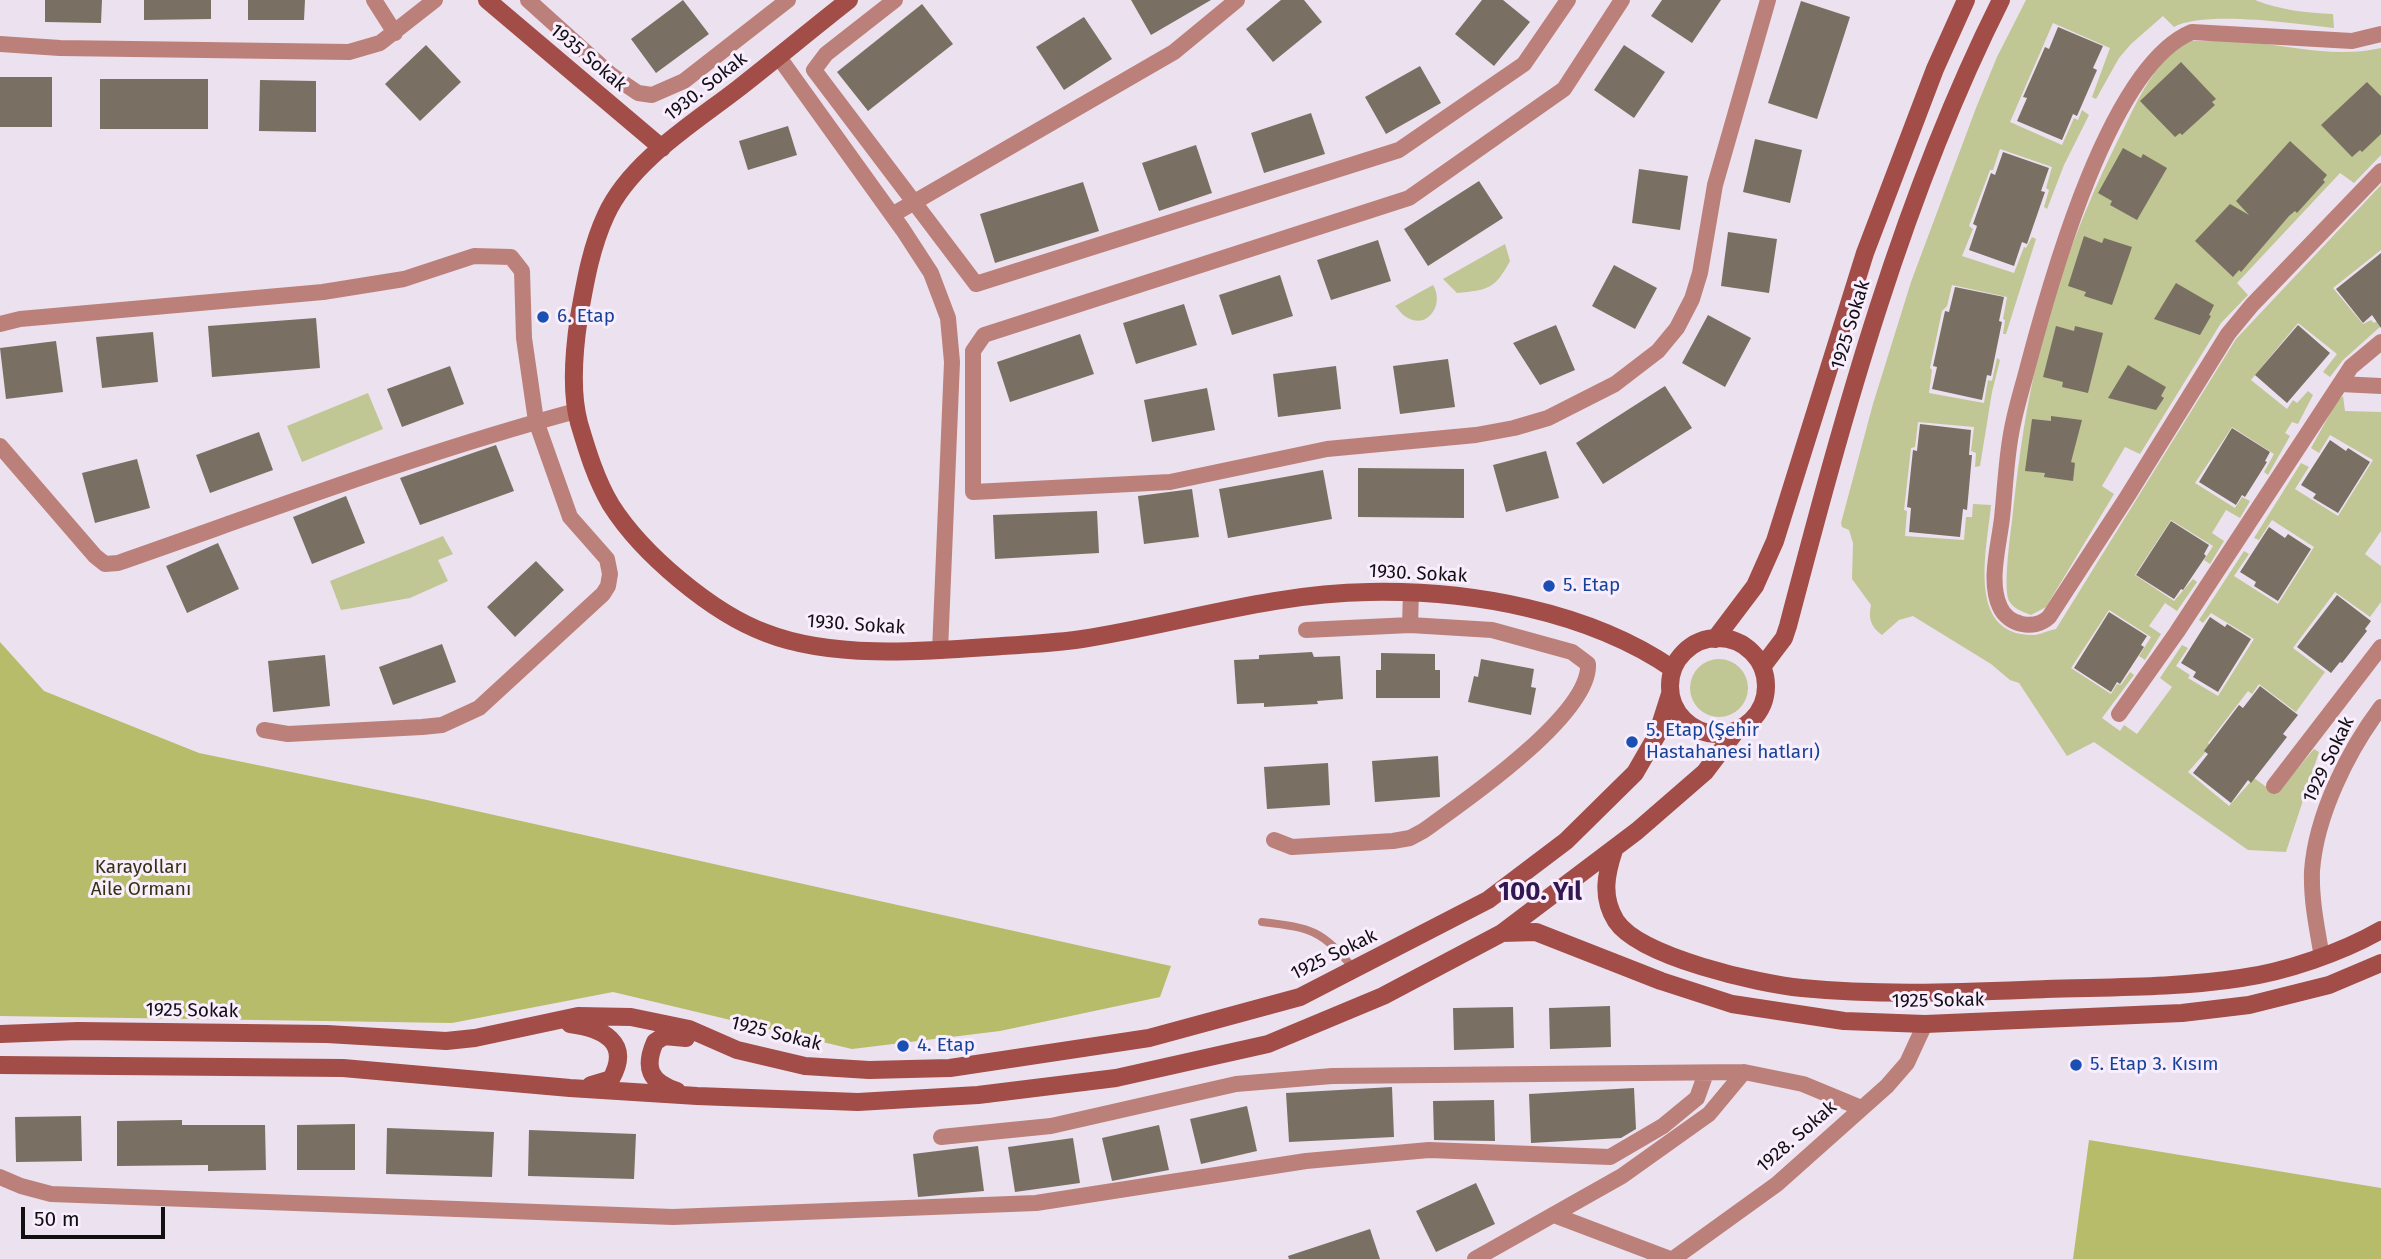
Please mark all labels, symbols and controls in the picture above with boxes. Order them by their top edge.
street label: 1935 Sokak [545,19,631,97]
street label: 1930. Sokak [660,48,752,126]
street label: 1925 Sokak [1827,277,1875,373]
place label: 6. Etap [557,306,615,328]
marker: 6. Etap [535,309,551,325]
street label: 1930. Sokak [1368,560,1468,588]
place label: 5. Etap [1563,575,1620,597]
marker: 5. Etap [1541,578,1557,594]
street label: 1930. Sokak [806,610,906,640]
street label: 1929 Sokak [2298,713,2360,807]
place label: 5. Etap (Şehir Hastahanesi hatları) [1646,720,1820,764]
marker: 5. Etap (Şehir Hastahanesi hatları) [1624,734,1640,750]
park label: Karayolları Aile Ormanı [91,857,191,901]
district label: 100. Yıl [1498,877,1582,909]
street label: 1925 Sokak [1287,924,1381,986]
street label: 1925 Sokak [1891,989,1985,1013]
street label: 1925 Sokak [145,999,239,1023]
street label: 1925 Sokak [728,1012,824,1056]
place label: 4. Etap [917,1035,975,1057]
marker: 4. Etap [895,1038,911,1054]
place label: 5. Etap 3. Kısım [2090,1054,2219,1076]
marker: 5. Etap 3. Kısım [2068,1057,2084,1073]
street label: 1928. Sokak [1752,1096,1842,1178]
scale bar [24,1192,168,1236]
text: 50 m [34,1206,80,1232]

